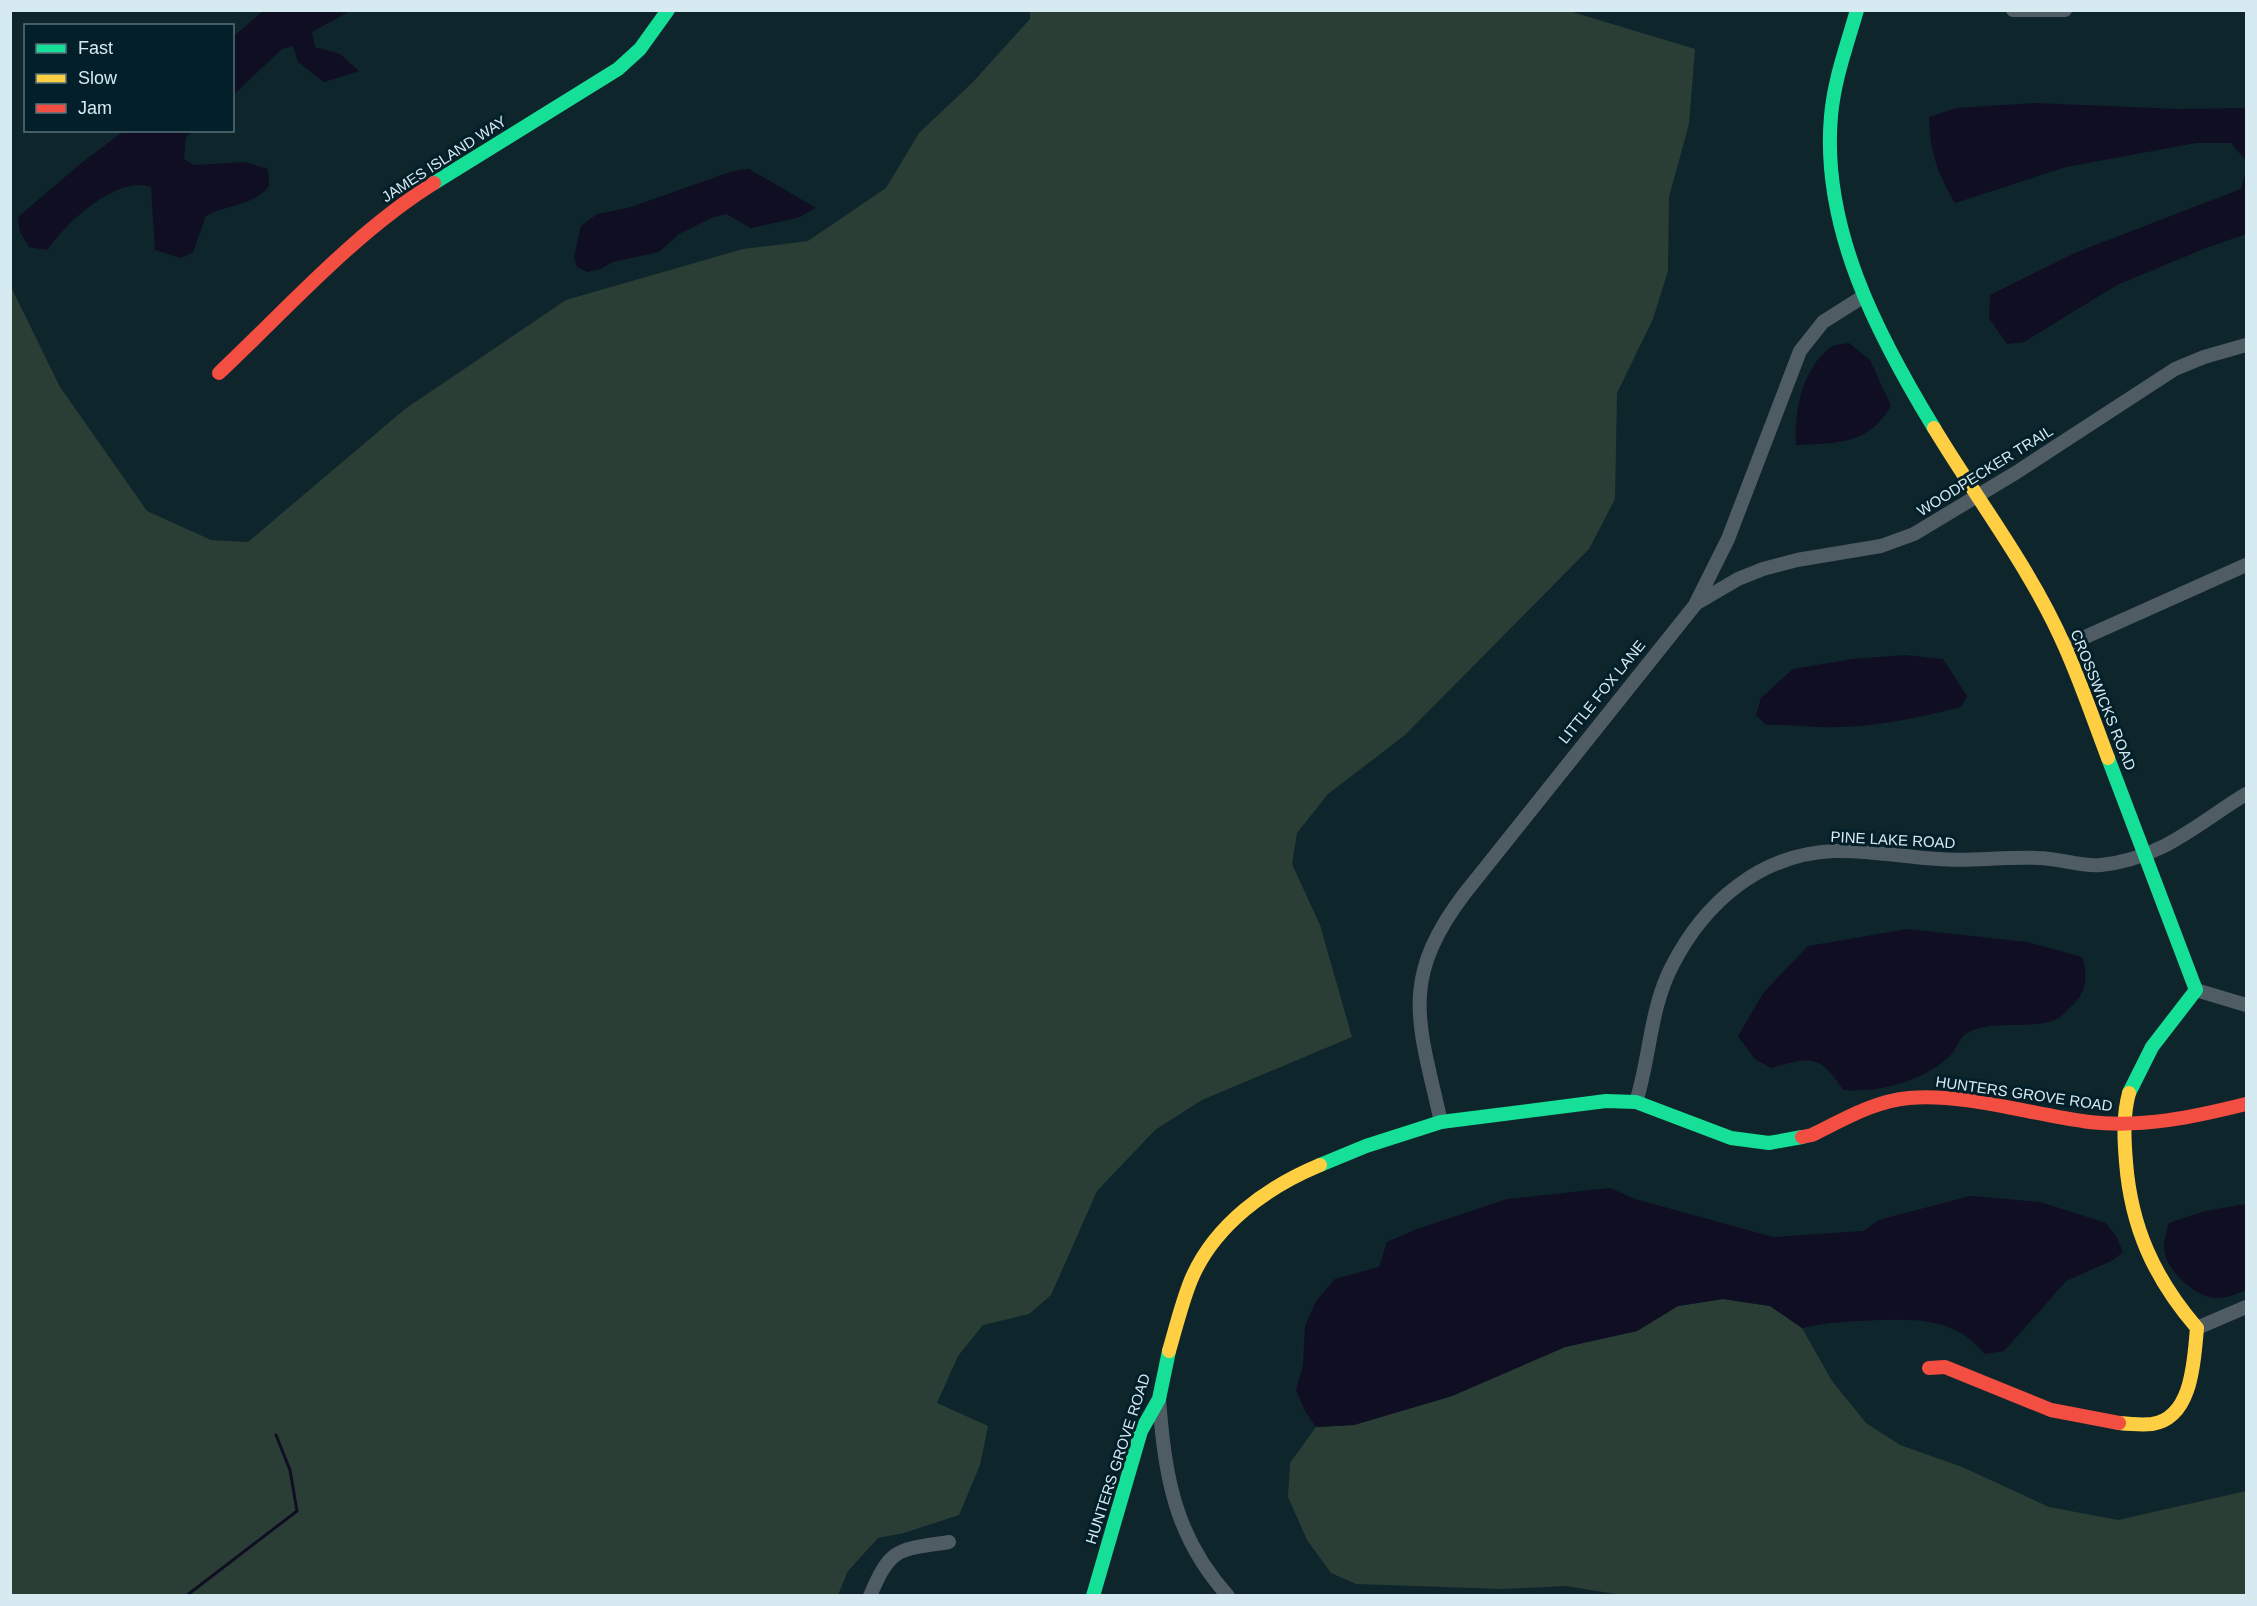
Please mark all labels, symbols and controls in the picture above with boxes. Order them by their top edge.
legend [24,24,234,132]
text: Fast [78,38,113,58]
text: Slow [78,68,118,88]
text: Jam [78,98,112,118]
street label: JAMES ISLAND WAY [378,112,509,205]
street label: WOODPECKER TRAIL [1914,422,2056,519]
street label: CROSSWICKS ROAD [2067,627,2140,773]
street label: LITTLE FOX LANE [1555,637,1648,747]
street label: PINE LAKE ROAD [1830,828,1956,851]
street label: HUNTERS GROVE ROAD [1935,1073,2114,1114]
street label: HUNTERS GROVE ROAD [1082,1371,1153,1546]

